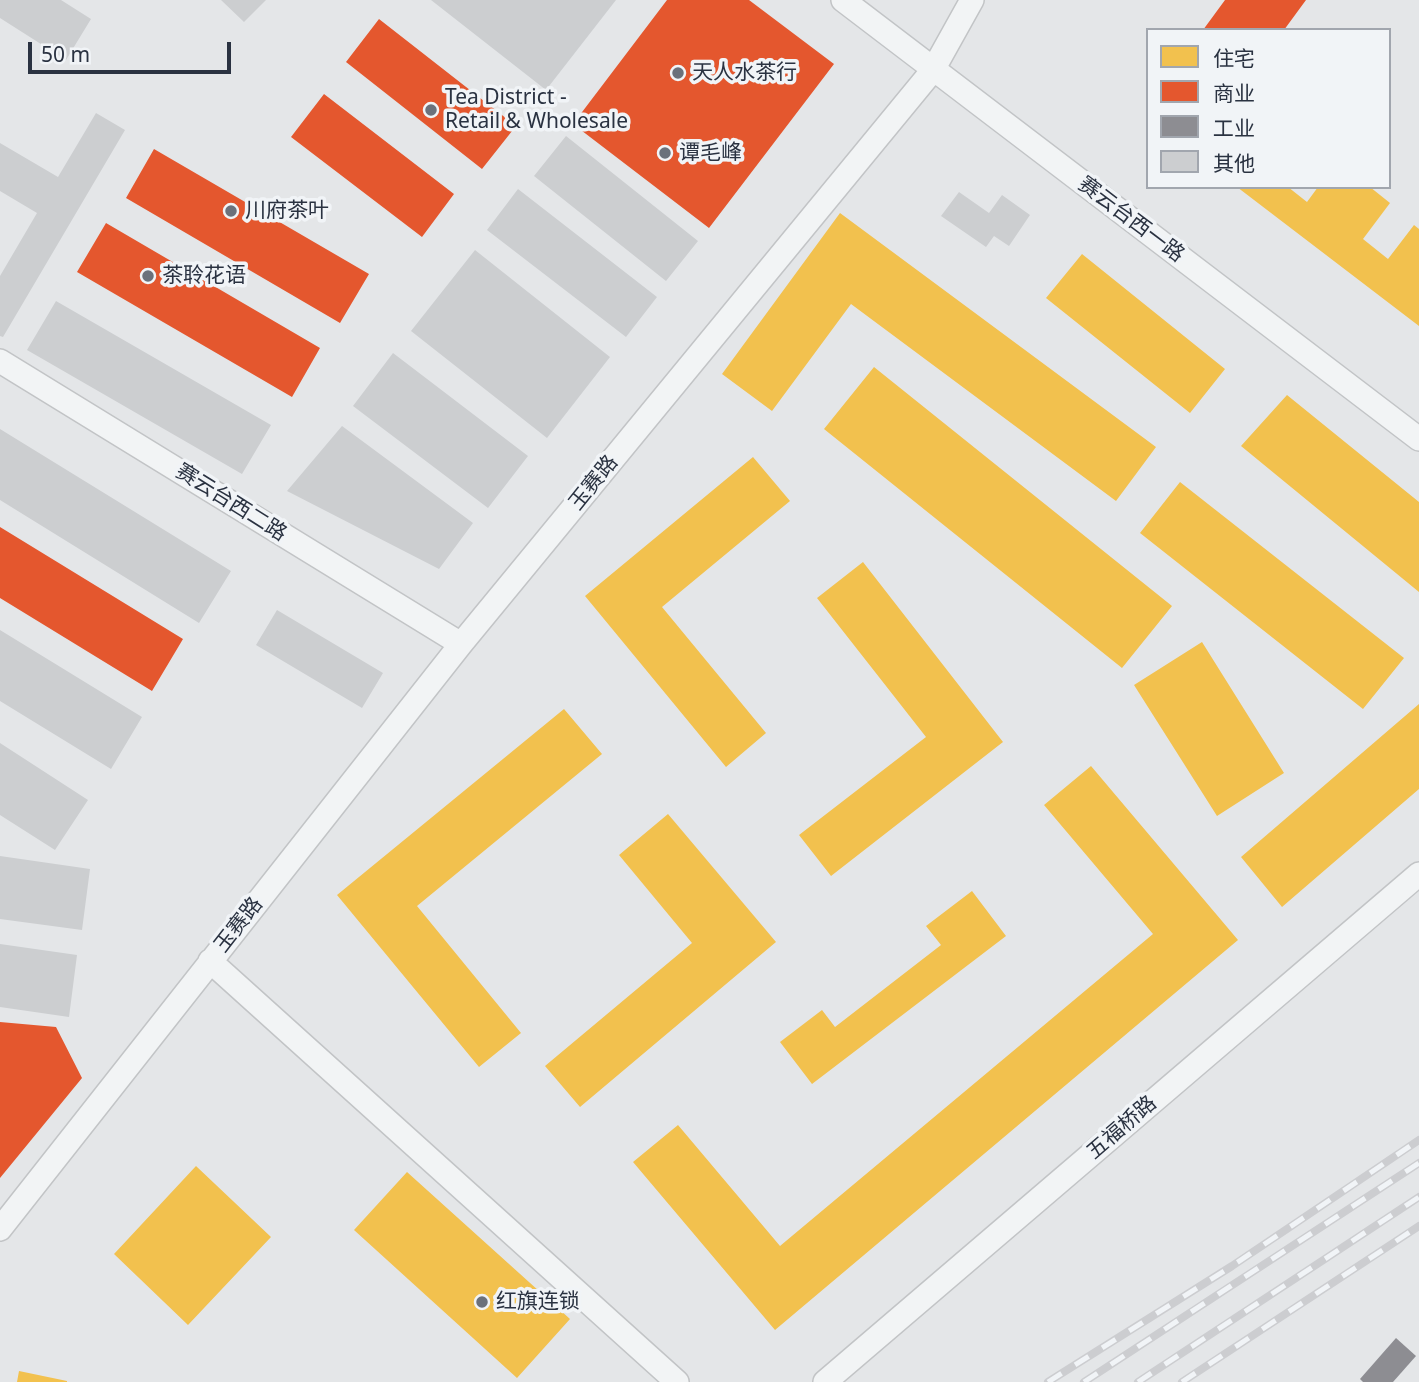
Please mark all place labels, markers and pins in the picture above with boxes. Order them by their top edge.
place label: 天人水茶行 [692,60,797,86]
marker: 天人水茶行 [670,65,686,81]
place label: Tea District - Retail & Wholesale [445,85,628,135]
marker: Tea District - Retail & Wholesale [423,102,439,118]
place label: 谭毛峰 [679,140,742,166]
marker: 谭毛峰 [657,145,673,161]
place label: 川府茶叶 [245,198,329,224]
marker: 川府茶叶 [223,203,239,219]
place label: 茶聆花语 [162,263,246,289]
marker: 茶聆花语 [140,268,156,284]
place label: 红旗连锁 [496,1289,580,1315]
marker: 红旗连锁 [474,1294,490,1310]

